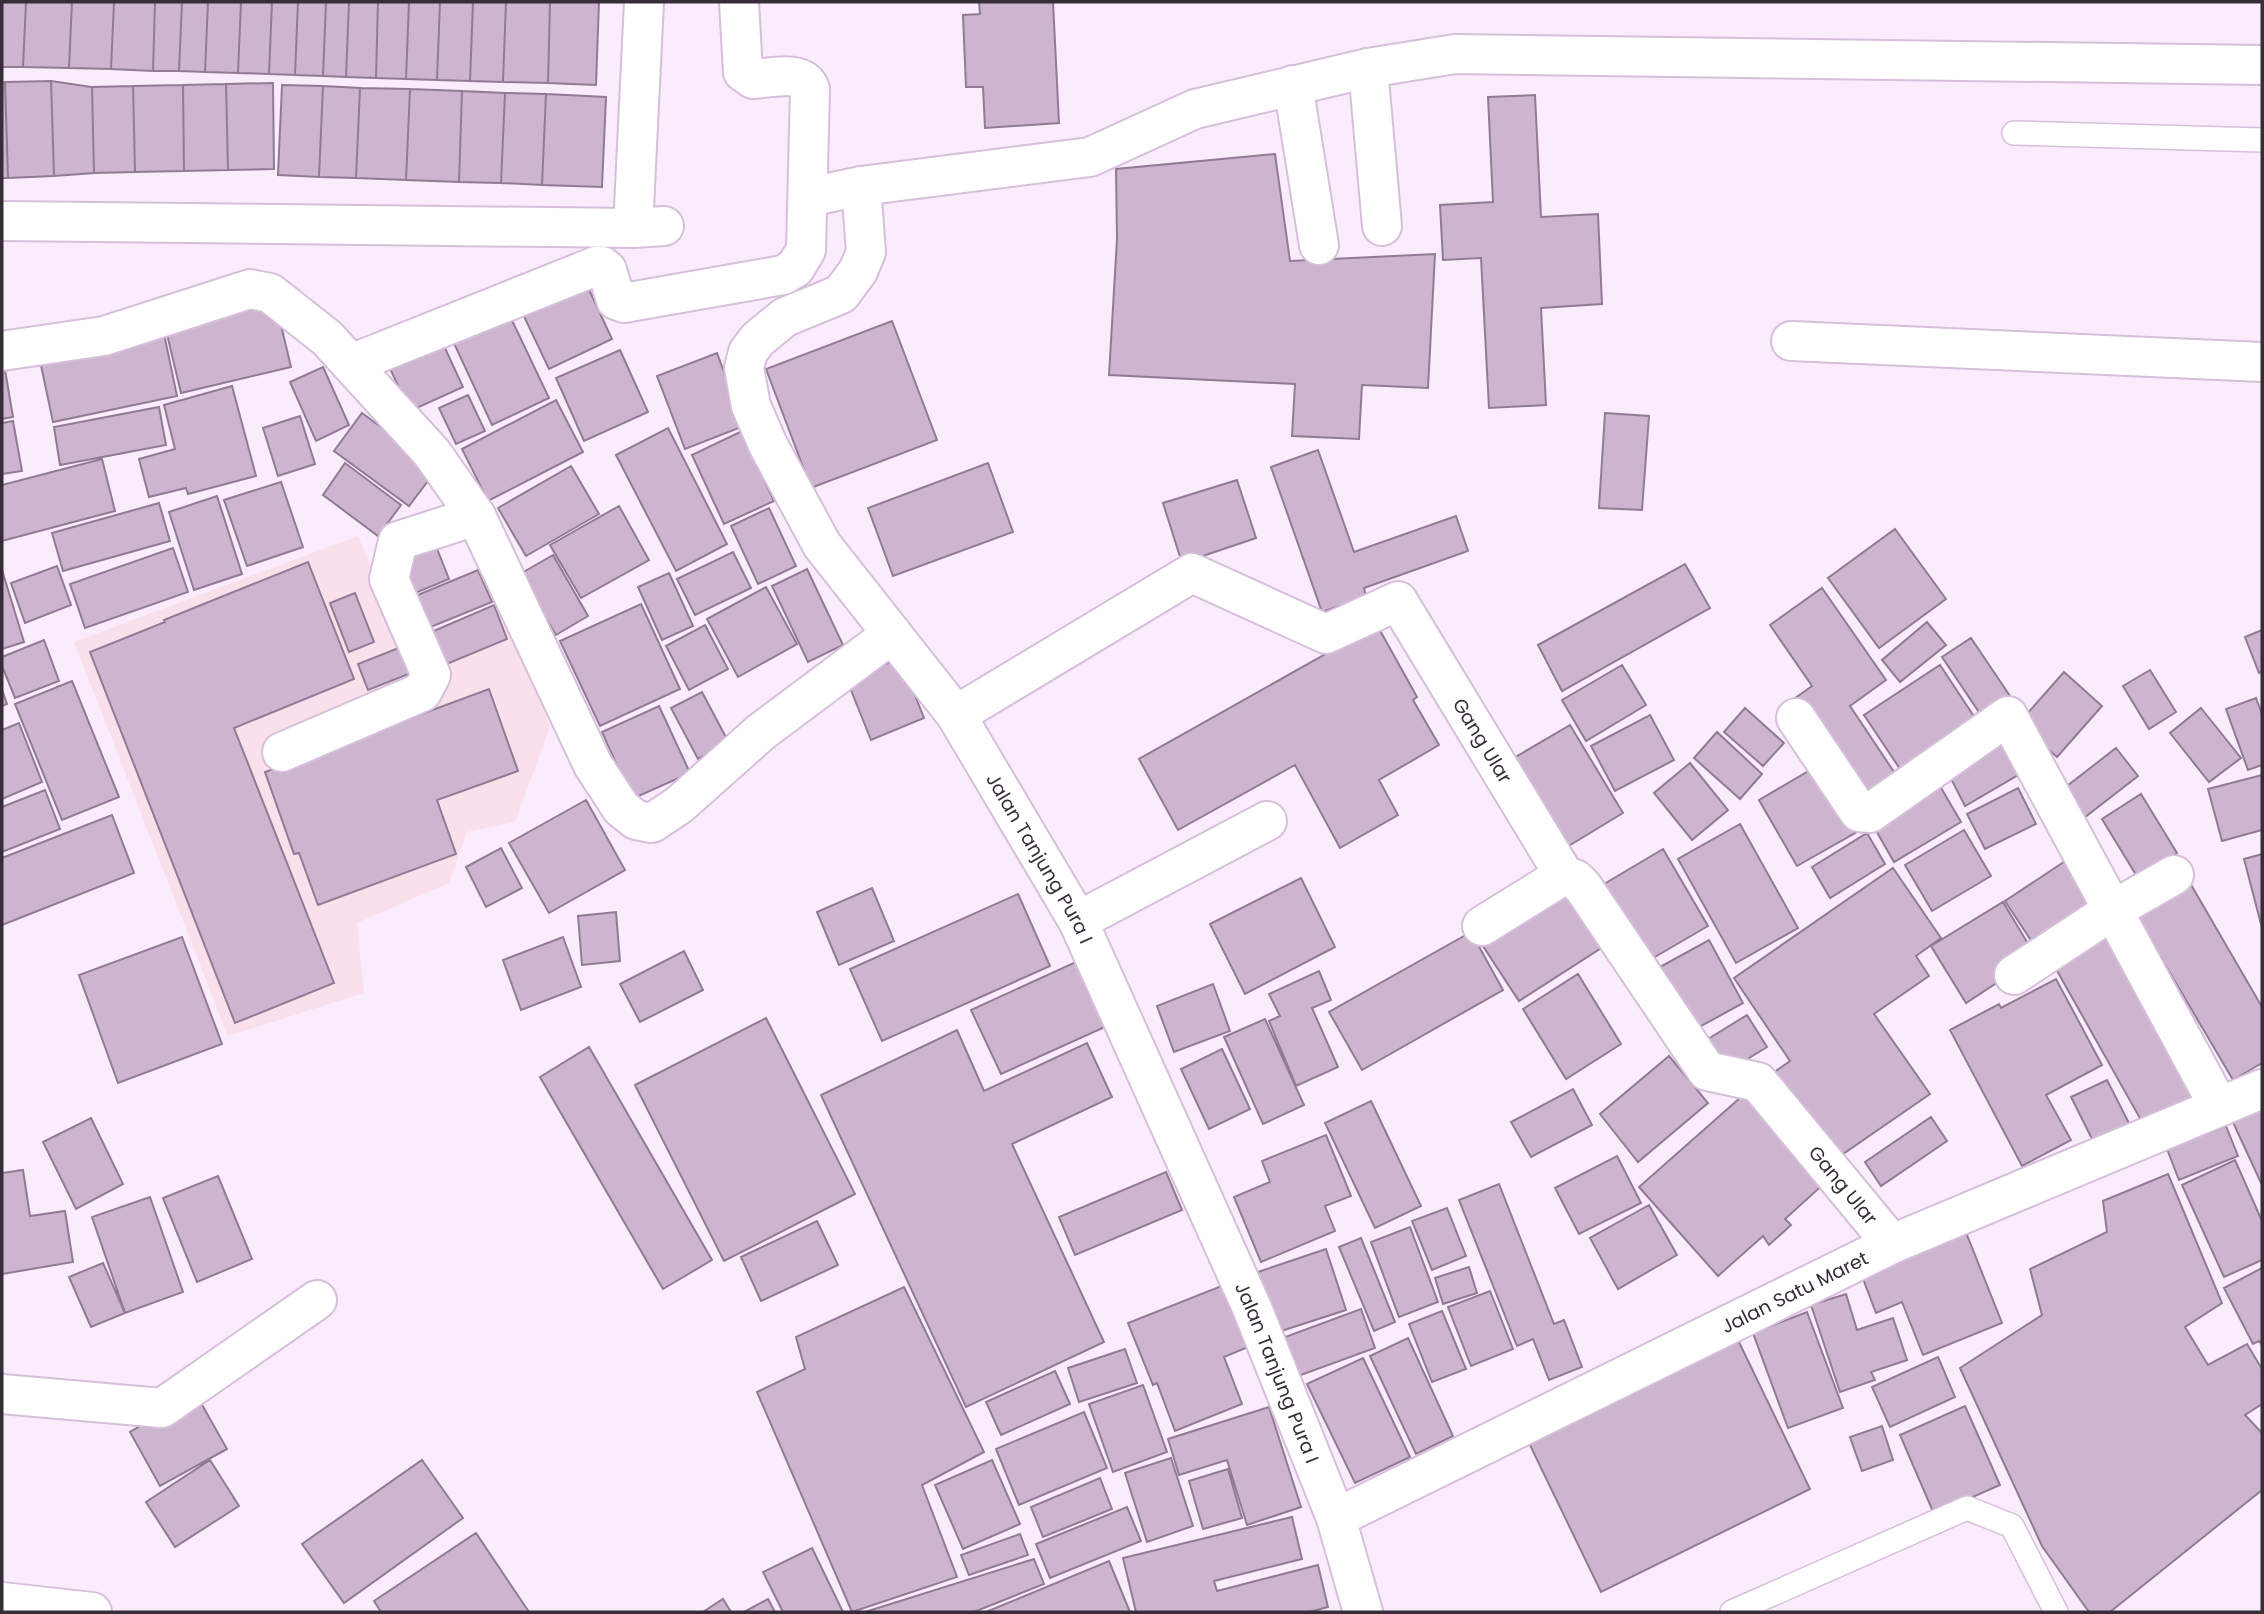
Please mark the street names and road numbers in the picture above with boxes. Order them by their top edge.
street label: Gang Ular [1446,693,1518,789]
street label: Jalan Tanjung Pura I [979,768,1099,948]
street label: Gang Ular [1802,1140,1884,1231]
street label: Jalan Satu Maret [1717,1245,1873,1340]
street label: Jalan Tanjung Pura I [1228,1278,1326,1467]

